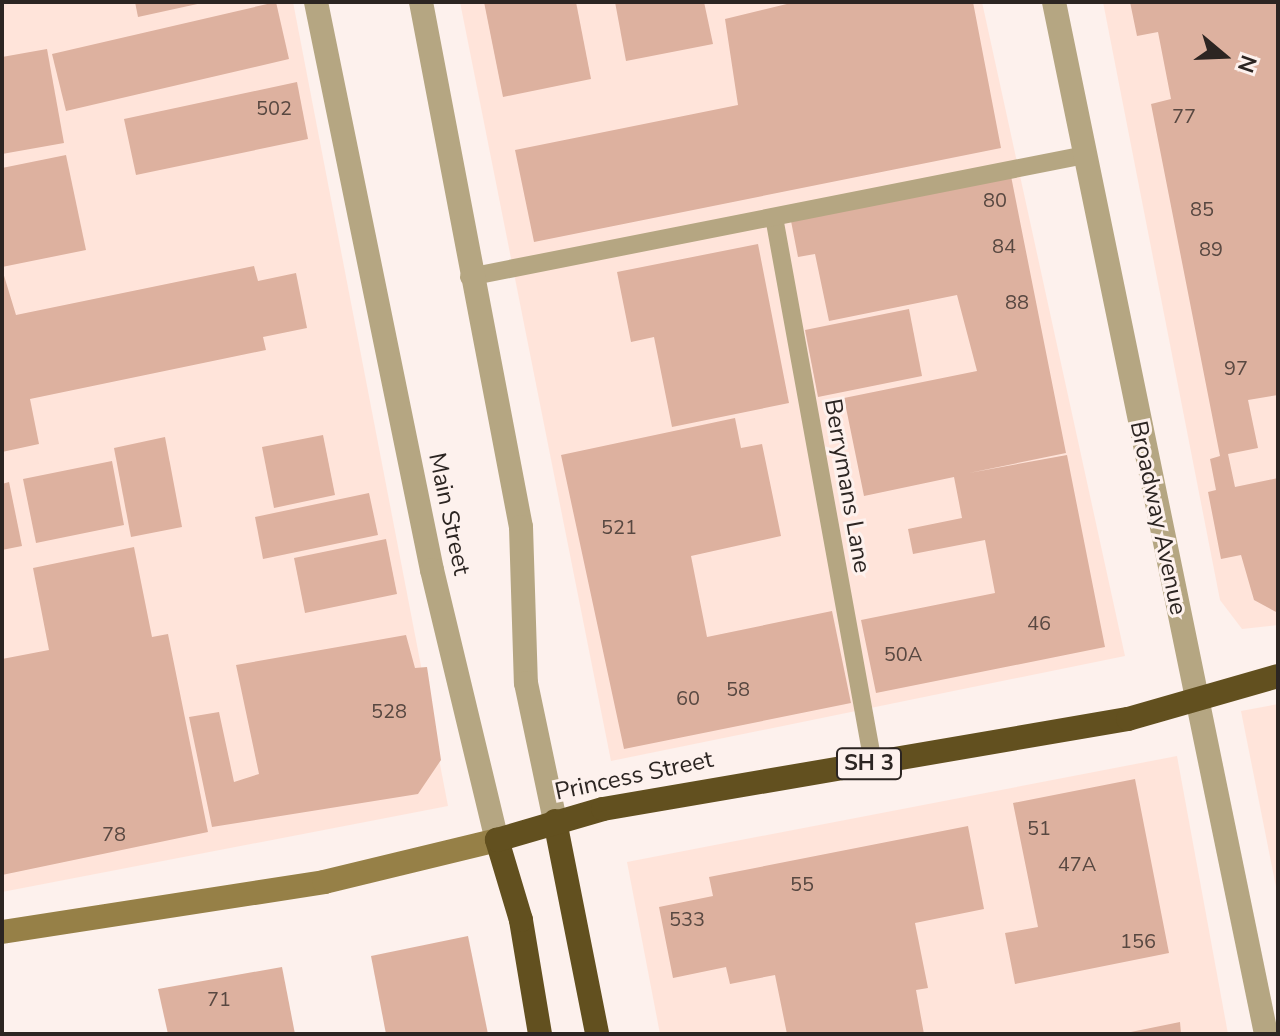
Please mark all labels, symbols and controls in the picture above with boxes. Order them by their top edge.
north arrow [1184,16,1264,96]
text: N [1230,51,1264,76]
house number: 502 [256,96,292,120]
house number: 77 [1172,104,1196,128]
house number: 80 [983,188,1007,212]
house number: 85 [1190,197,1214,221]
house number: 84 [992,234,1016,258]
house number: 89 [1199,237,1223,261]
house number: 88 [1005,290,1029,314]
house number: 97 [1224,356,1248,380]
street label: Berrymans Lane [818,397,876,575]
street label: Broadway Avenue [1123,418,1193,618]
street label: Main Street [422,450,476,578]
house number: 521 [601,515,637,539]
house number: 46 [1027,611,1051,635]
house number: 50A [884,642,922,666]
house number: 58 [726,677,750,701]
house number: 60 [676,686,700,710]
house number: 528 [371,699,407,723]
street label: Princess Street [552,745,716,807]
road number: SH 3 [835,746,903,782]
house number: 51 [1027,816,1051,840]
house number: 78 [102,822,126,846]
house number: 47A [1058,852,1096,876]
house number: 55 [790,872,814,896]
house number: 533 [669,907,705,931]
house number: 156 [1120,929,1156,953]
house number: 71 [207,987,231,1011]

